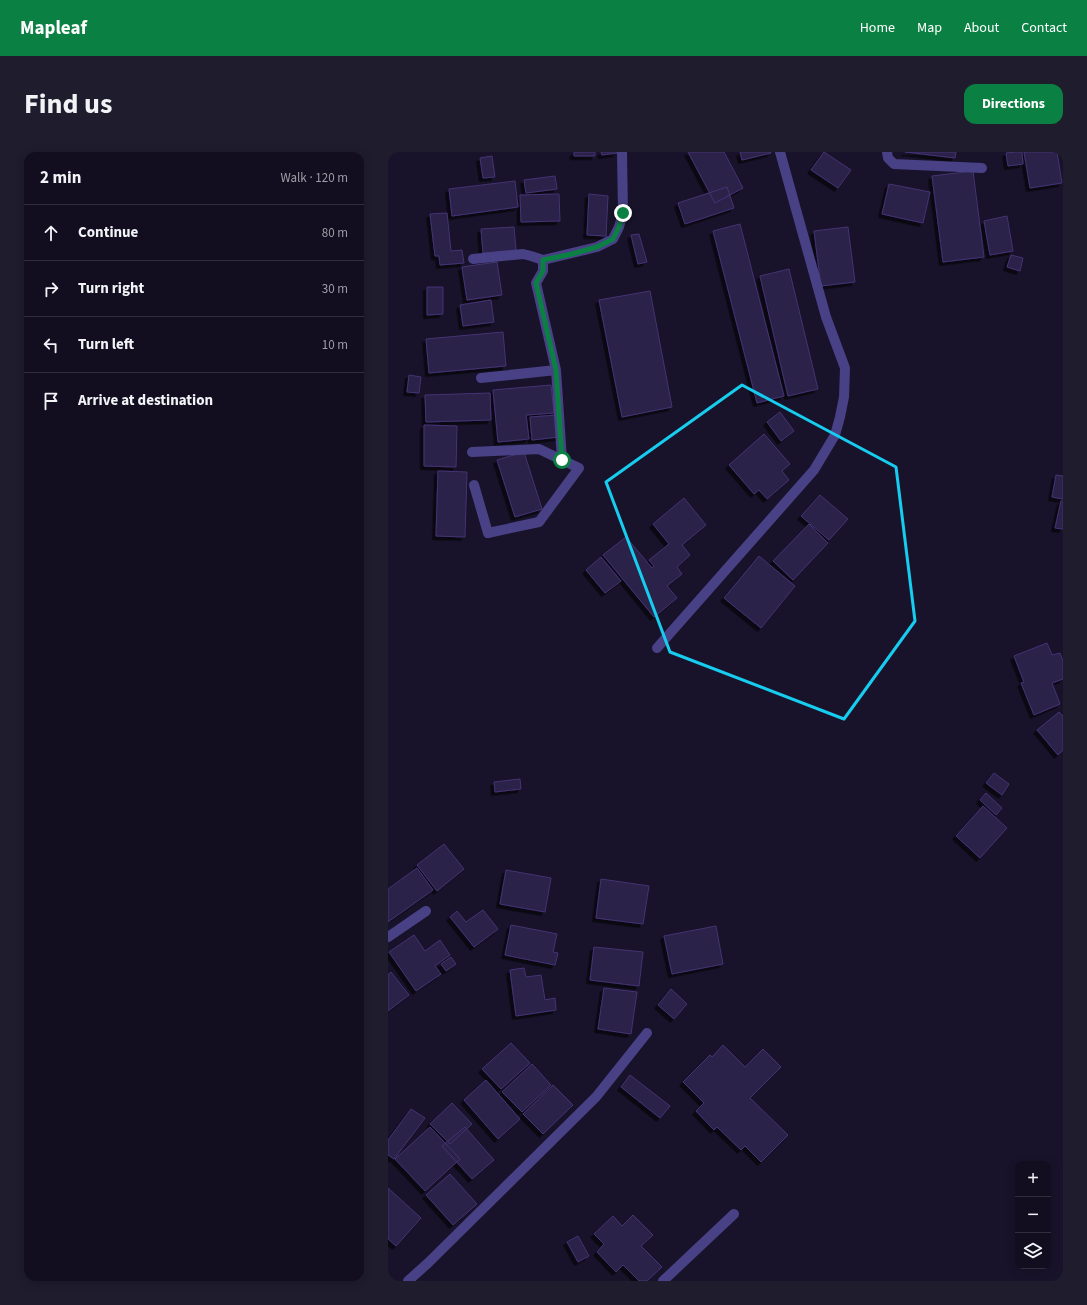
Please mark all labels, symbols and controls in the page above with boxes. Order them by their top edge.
text: Mapleaf [20,15,87,42]
text: Home [860,18,895,38]
text: Map [917,18,942,38]
text: About [964,18,999,38]
text: Contact [1021,18,1067,38]
text: Find us [24,84,112,124]
button: Directions [964,84,1063,124]
text: 2 min [40,166,81,190]
text: Walk · 120 m [280,169,348,187]
route end [614,204,632,222]
icon: ahead [40,222,62,244]
text: Continue [78,222,138,243]
text: 80 m [322,224,348,242]
icon: right [40,278,62,300]
text: Turn right [78,278,144,299]
text: 30 m [322,280,348,298]
icon: left [40,334,62,356]
text: Turn left [78,334,134,355]
text: 10 m [322,336,348,354]
icon: arrive [40,390,62,412]
text: Arrive at destination [78,390,213,411]
route start [553,451,571,469]
map controls [1015,1161,1051,1269]
button: + [1015,1161,1051,1197]
button: − [1015,1197,1051,1233]
button: layers [1015,1233,1051,1269]

